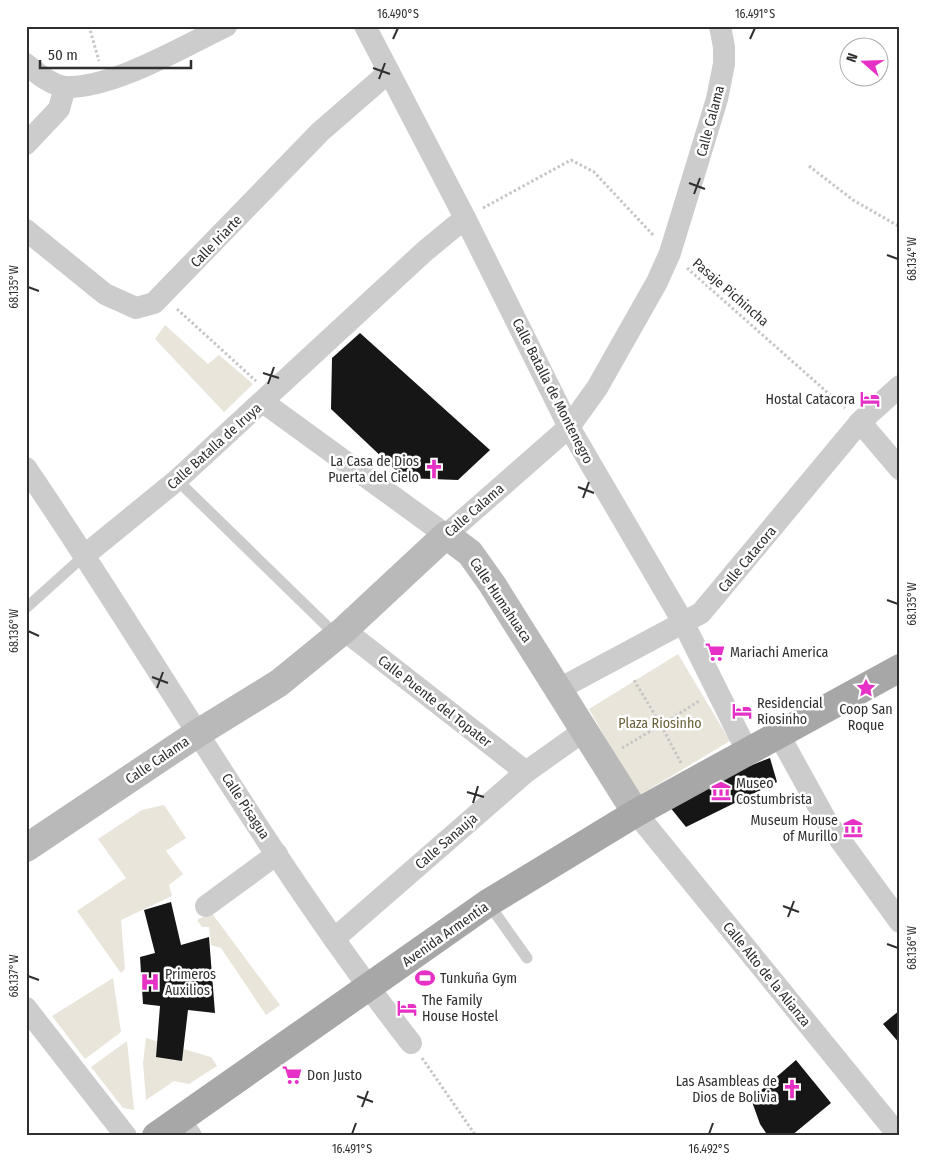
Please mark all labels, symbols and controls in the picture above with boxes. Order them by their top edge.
text: 16.490°S [377,7,419,21]
text: 16.491°S [735,7,775,21]
scale bar [40,38,191,70]
north arrow [838,38,888,88]
text: 50 m [48,46,78,64]
text: N [843,51,862,65]
street label: Calle Calama [693,84,728,159]
street label: Calle Iriarte [187,212,246,271]
text: 68.134°W [905,237,919,281]
street label: Pasaje Pichincha [689,255,772,330]
text: 68.135°W [7,265,21,309]
street label: Calle Batalla de Montenegro [508,316,597,467]
hotel icon: Hostal Catacora [859,388,881,410]
place label: Hostal Catacora [765,391,855,408]
street label: Calle Batalla de Iruya [164,400,265,493]
place label: La Casa de Dios Puerta del Cielo [328,453,419,486]
church icon: La Casa de Dios Puerta del Cielo [423,458,445,480]
street label: Calle Calama [441,480,508,541]
street label: Calle Catacora [715,523,780,596]
street label: Calle Humahuaca [466,555,535,646]
text: 68.135°W [905,582,919,626]
text: 68.136°W [7,609,21,653]
supermarket icon: Mariachi America [704,641,726,663]
place label: Mariachi America [730,644,829,661]
street label: Calle Puente del Topater [375,652,495,751]
place icon: Coop San Roque [855,677,877,699]
place label: Residencial Riosinho [757,695,823,728]
hotel icon: Residencial Riosinho [731,700,753,722]
place label: Coop San Roque [839,701,893,734]
park label: Plaza Riosinho [618,715,702,732]
street label: Calle Calama [122,733,192,788]
street label: Calle Pisagua [218,770,273,843]
place label: Museo Costumbrista [736,775,812,808]
museum icon: Museo Costumbrista [710,780,732,802]
street label: Calle Sanauja [412,810,481,873]
place label: Museum House of Murillo [750,812,838,845]
museum icon: Museum House of Murillo [842,817,864,839]
street label: Avenida Armentia [399,898,492,970]
street label: Calle Alto de la Alianza [719,919,814,1030]
text: 68.136°W [905,926,919,970]
text: 68.137°W [7,955,21,997]
place label: Primeros Auxilios [165,966,216,999]
sports icon: Tunkuña Gym [414,967,436,989]
place label: Tunkuña Gym [440,970,517,987]
hospital icon: Primeros Auxilios [139,971,161,993]
place label: The Family House Hostel [422,992,498,1025]
hotel icon: The Family House Hostel [396,997,418,1019]
supermarket icon: Don Justo [281,1064,303,1086]
place label: Don Justo [307,1067,362,1084]
place label: Las Asambleas de Dios de Bolivia [676,1073,777,1106]
church icon: Las Asambleas de Dios de Bolivia [781,1078,803,1100]
text: 16.491°S [332,1142,372,1156]
text: 16.492°S [689,1142,729,1156]

